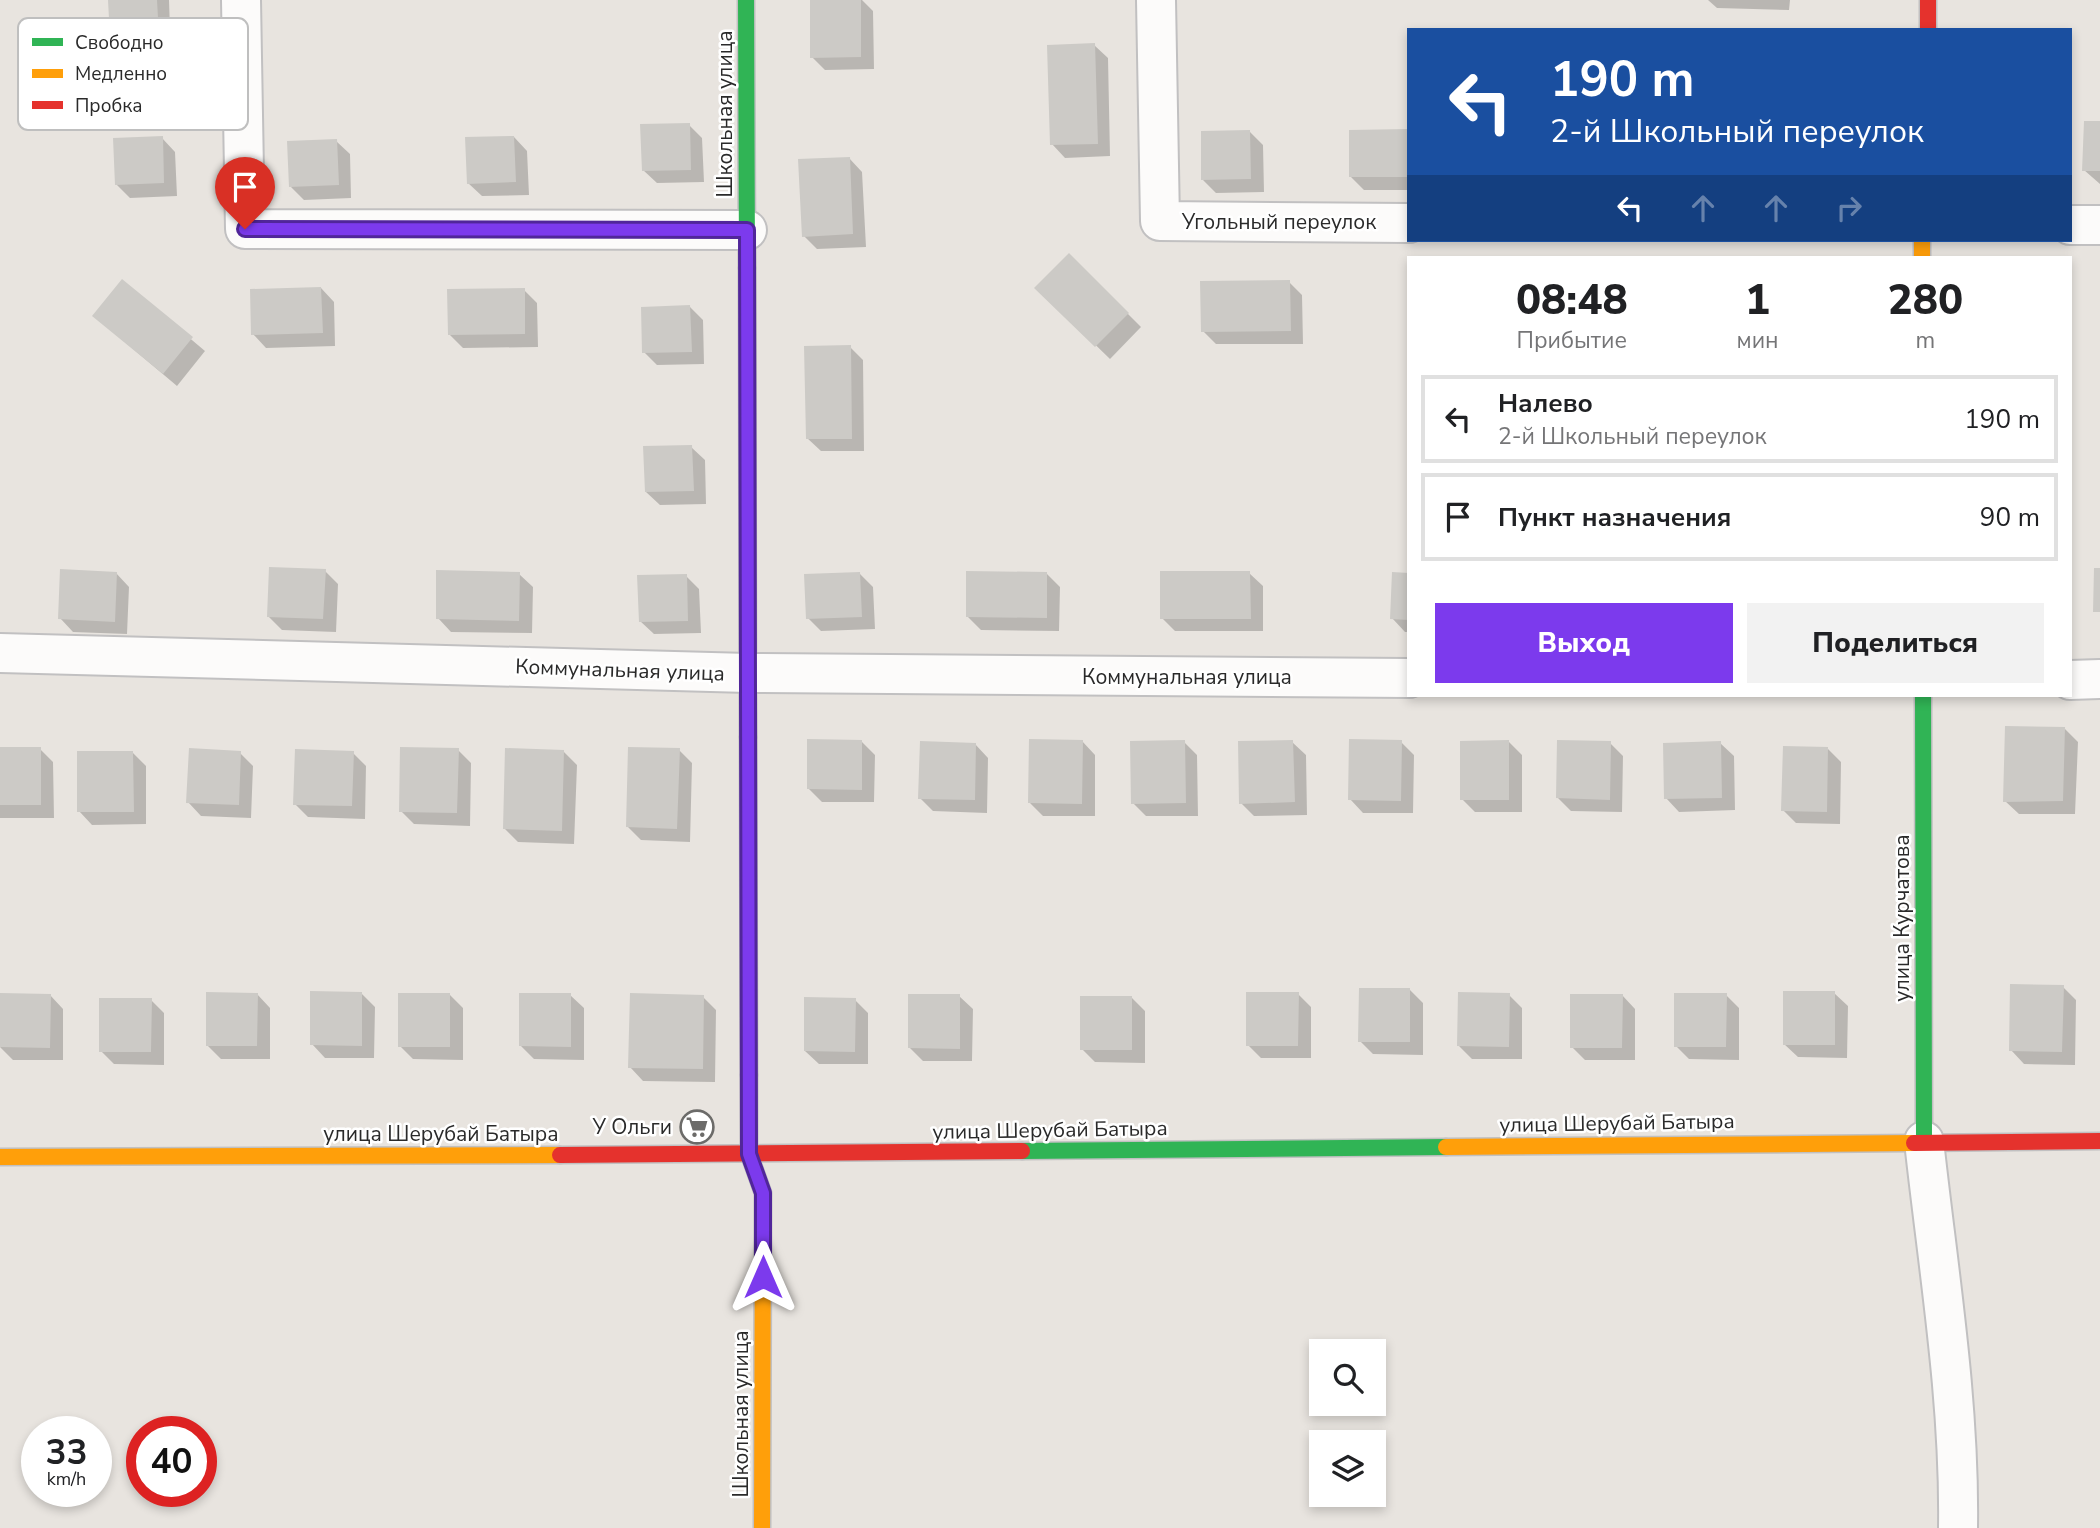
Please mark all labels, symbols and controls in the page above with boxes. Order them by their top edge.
legend [18,18,248,130]
text: Свободно [75,30,164,56]
street label: Школьная улица [711,30,739,198]
text: 190 m [1550,46,1694,113]
icon: left [1435,56,1526,147]
text: Медленно [75,61,167,87]
text: Пробка [75,93,142,119]
text: 2-й Школьный переулок [1550,110,1924,153]
pin [215,157,275,229]
icon: arrive [226,168,264,206]
icon: left [1611,189,1649,227]
icon: ahead [1684,189,1722,227]
icon: ahead [1757,189,1795,227]
icon: right [1830,189,1868,227]
street label: Угольный переулок [1181,208,1377,236]
text: 08:48 [1516,272,1628,329]
text: 1 [1745,272,1770,329]
text: 280 [1888,272,1963,329]
text: Прибытие [1517,325,1627,356]
text: мин [1737,325,1779,356]
text: m [1915,325,1935,356]
text: Налево [1498,386,1593,421]
icon: left [1439,400,1477,438]
text: 190 m [1964,402,2040,437]
text: 2-й Школьный переулок [1498,421,1767,452]
icon: arrive [1439,498,1477,536]
text: Пункт назначения [1498,500,1731,535]
text: 90 m [1980,500,2040,535]
button: Выход [1435,603,1733,683]
button: Поделиться [1747,603,2044,683]
street label: Коммунальная улица [515,652,725,688]
street label: Коммунальная улица [1082,663,1292,691]
street label: улица Курчатова [1888,834,1916,1002]
street label: улица Шерубай Батыра [1499,1107,1735,1139]
supermarket icon: У Ольги [678,1108,716,1146]
place label: У Ольги [591,1113,672,1141]
street label: улица Шерубай Батыра [932,1114,1168,1146]
street label: улица Шерубай Батыра [323,1120,559,1148]
position arrow [726,1240,800,1314]
street label: Школьная улица [727,1330,755,1498]
map controls [1309,1339,1386,1507]
button: search [1309,1339,1386,1416]
speed limit sign: 40 [126,1416,217,1507]
text: 33 [45,1429,88,1476]
button: layers [1309,1430,1386,1507]
text: km/h [47,1467,86,1491]

